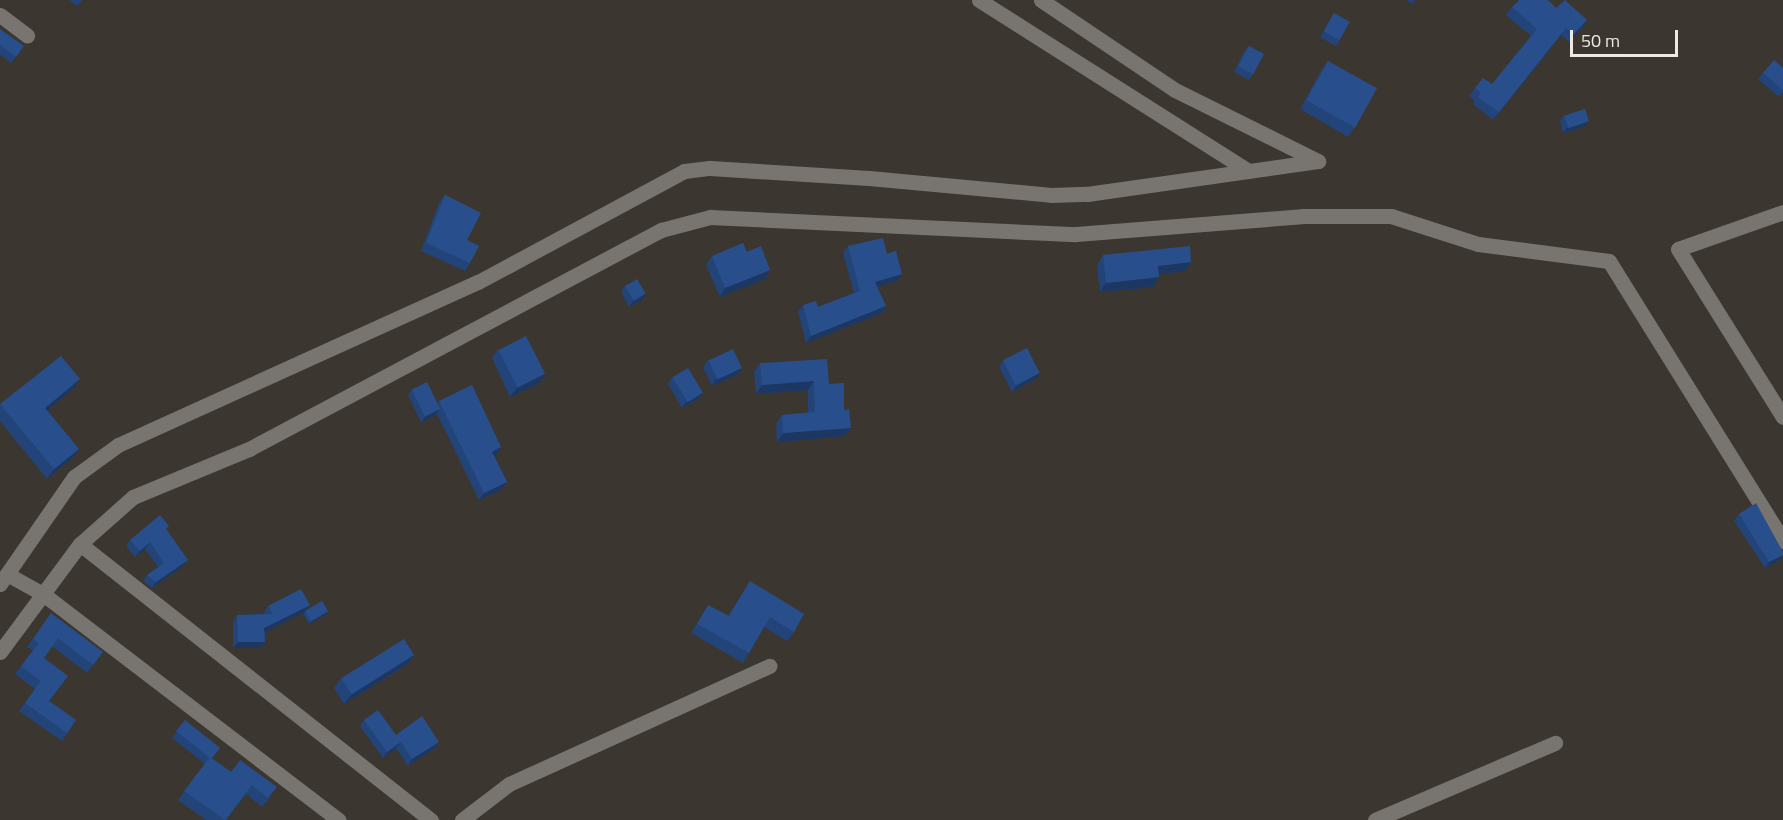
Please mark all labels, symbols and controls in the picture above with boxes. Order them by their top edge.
scale bar [1573,18,1681,56]
text: 50 m [1581,27,1620,54]

